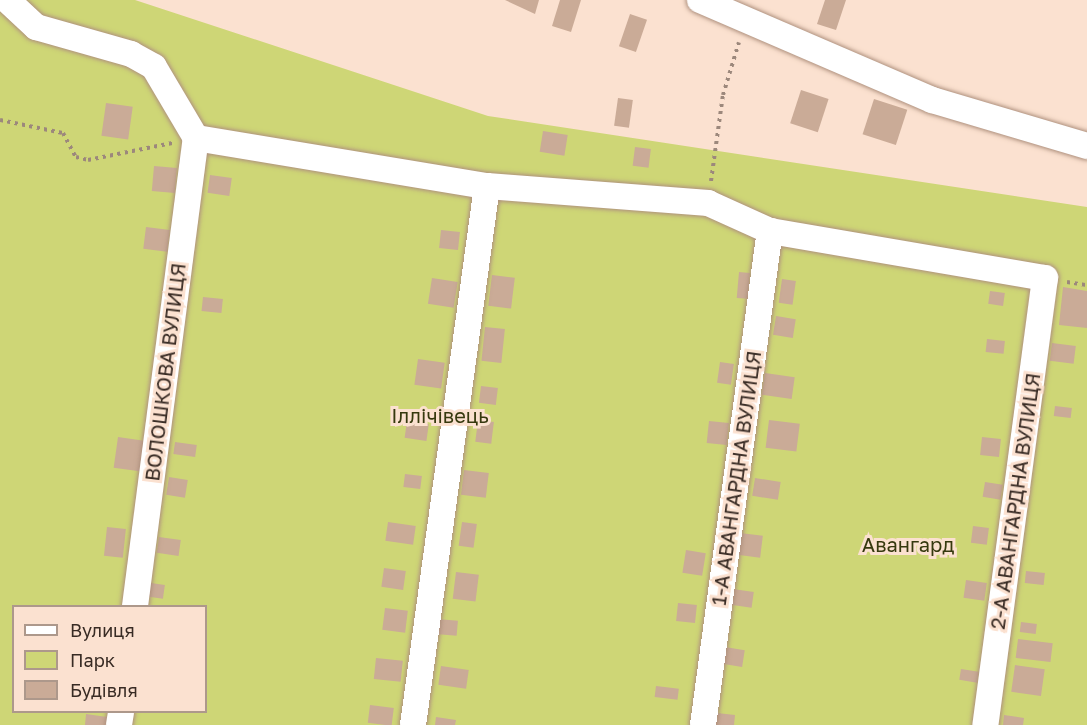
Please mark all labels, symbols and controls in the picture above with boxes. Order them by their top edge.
street label: ВОЛОШКОВА ВУЛИЦЯ [140,261,190,483]
street label: 1-А АВАНГАРДНА ВУЛИЦЯ [706,349,766,607]
street label: 2-А АВАНГАРДНА ВУЛИЦЯ [985,371,1045,631]
park label: Іллічівець [391,403,489,427]
park label: Авангард [862,532,954,556]
legend [12,605,207,713]
text: Вулиця [70,619,135,641]
text: Парк [70,649,115,671]
text: Будівля [70,679,138,701]

